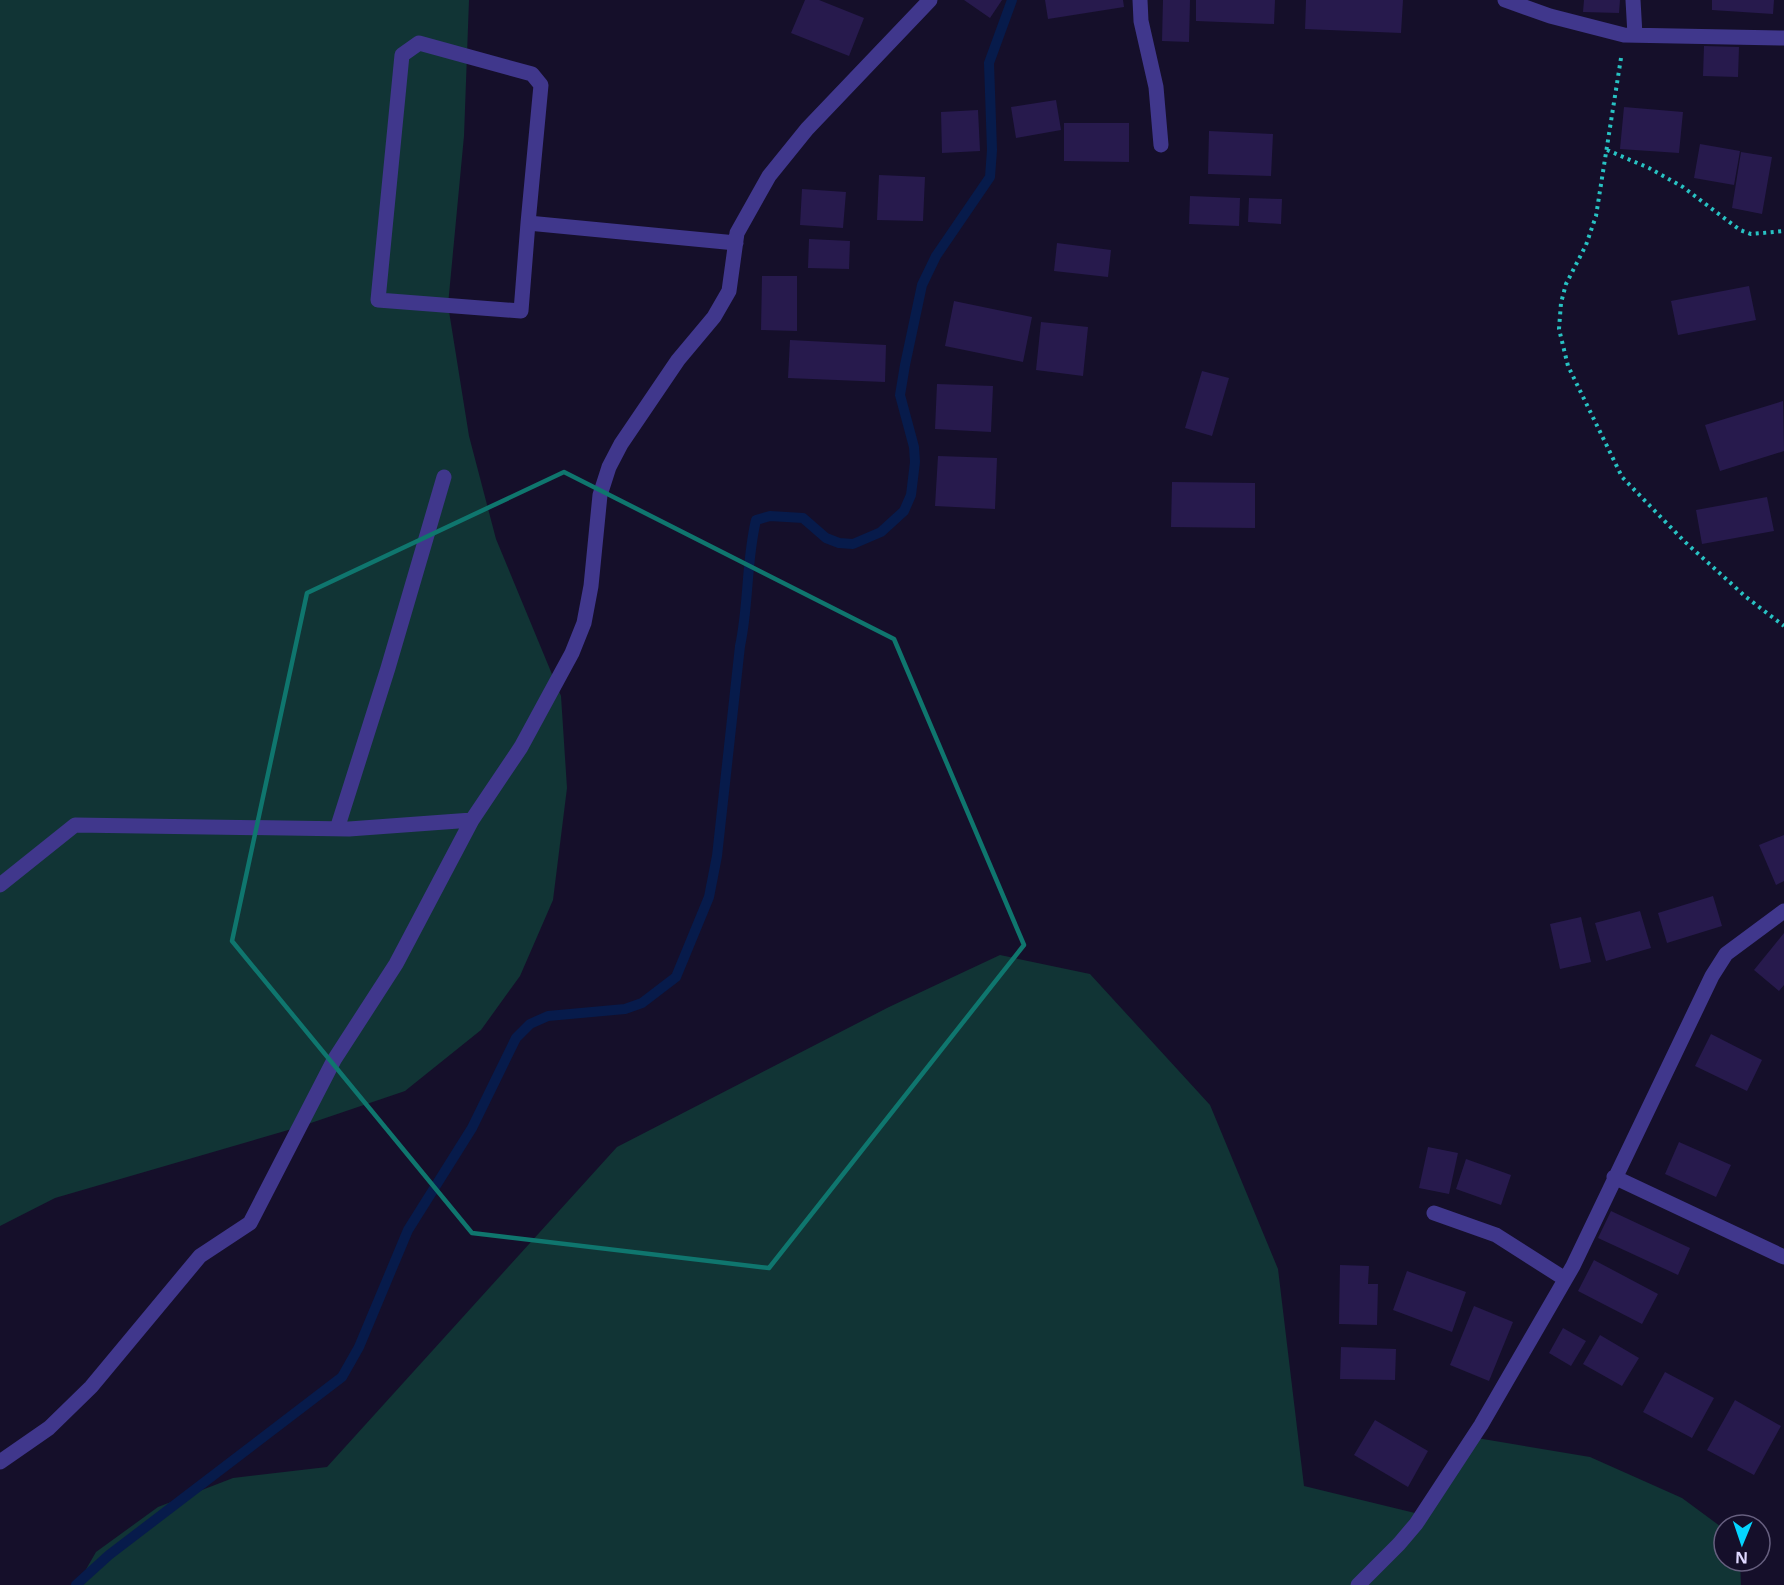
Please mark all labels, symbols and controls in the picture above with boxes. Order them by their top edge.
north arrow [1712,1513,1772,1573]
text: N [1735,1547,1748,1569]

